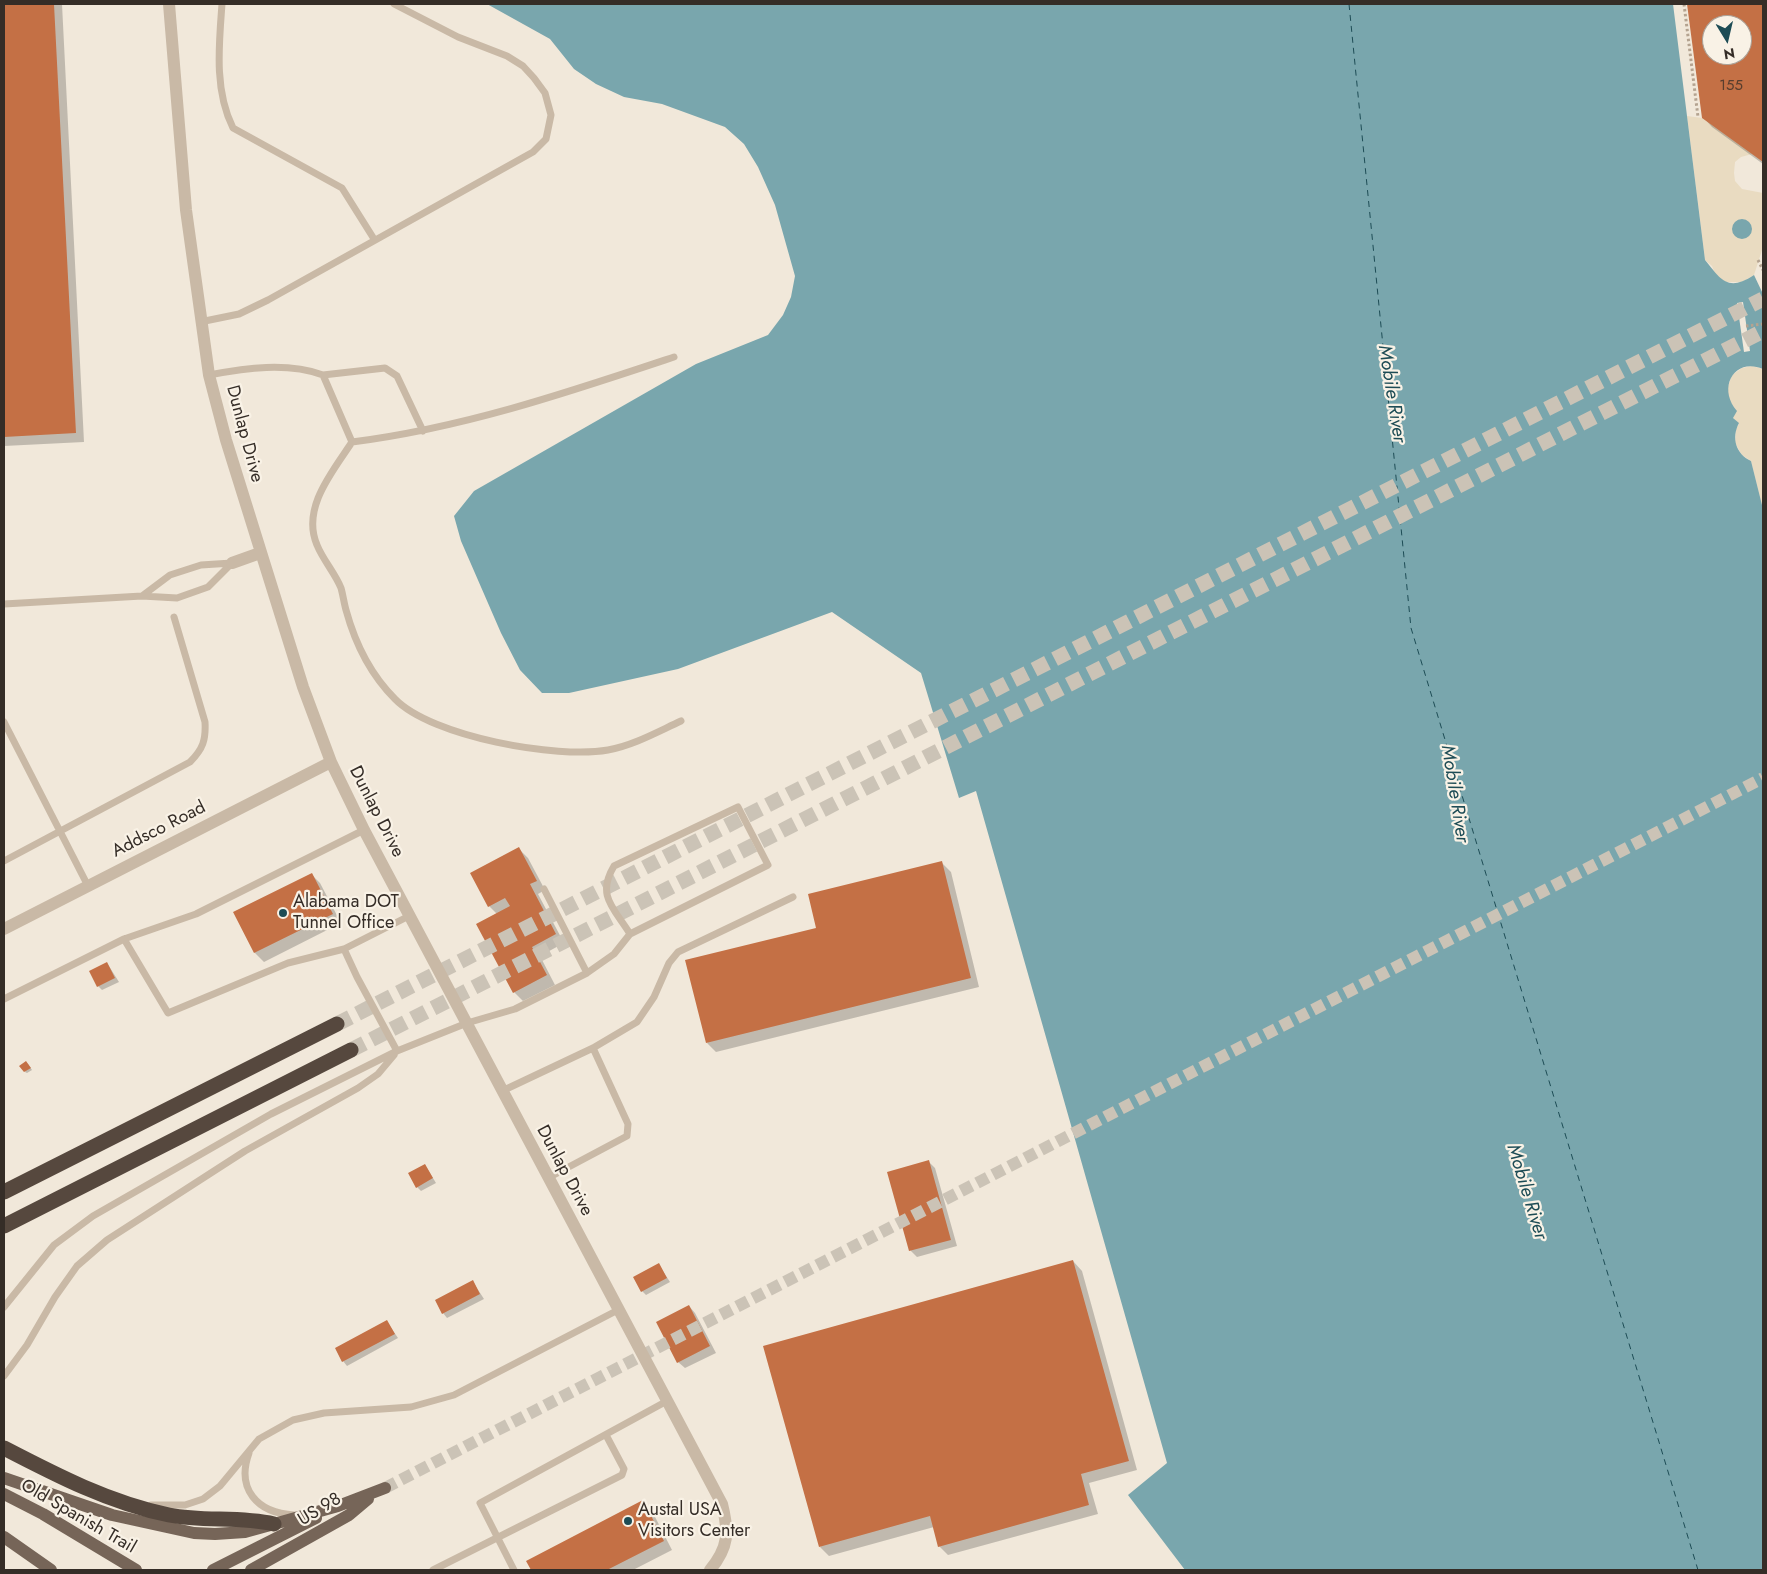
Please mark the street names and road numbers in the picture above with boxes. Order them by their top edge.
street label: Dunlap Drive [221,383,267,485]
street label: Dunlap Drive [344,763,408,861]
street label: Addsco Road [109,797,209,863]
street label: Dunlap Drive [531,1122,597,1220]
street label: Old Spanish Trail [16,1475,140,1559]
street label: US 98 [294,1489,346,1531]

